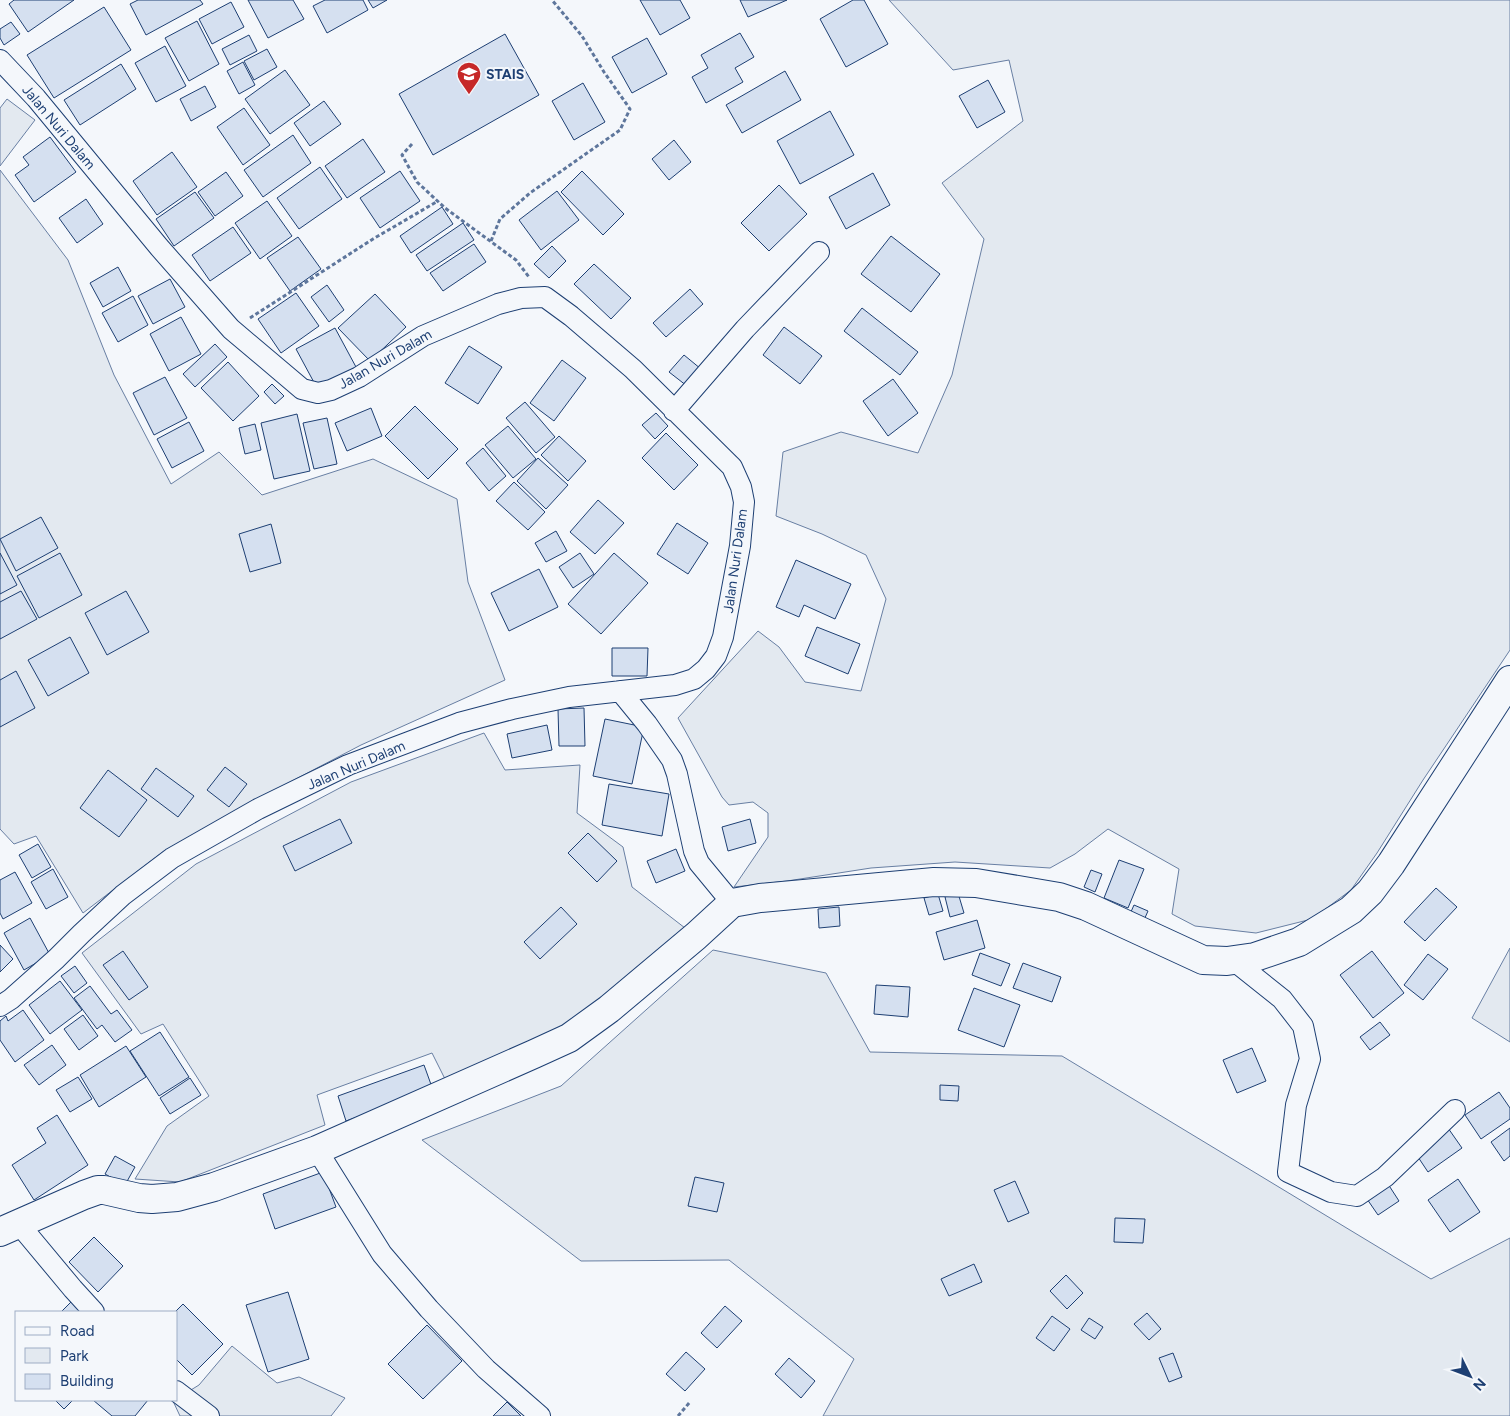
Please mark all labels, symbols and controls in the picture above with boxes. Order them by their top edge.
school or university icon: STAIS [456,61,482,95]
place label: STAIS [486,66,524,83]
street label: Jalan Nuri Dalam [18,82,99,173]
street label: Jalan Nuri Dalam [336,326,435,393]
street label: Jalan Nuri Dalam [720,508,751,614]
street label: Jalan Nuri Dalam [305,737,408,794]
legend [15,1311,178,1401]
text: Road [60,1322,95,1340]
text: Park [60,1347,89,1365]
north arrow [1445,1351,1495,1401]
text: Building [60,1372,114,1390]
text: N [1469,1375,1489,1394]

